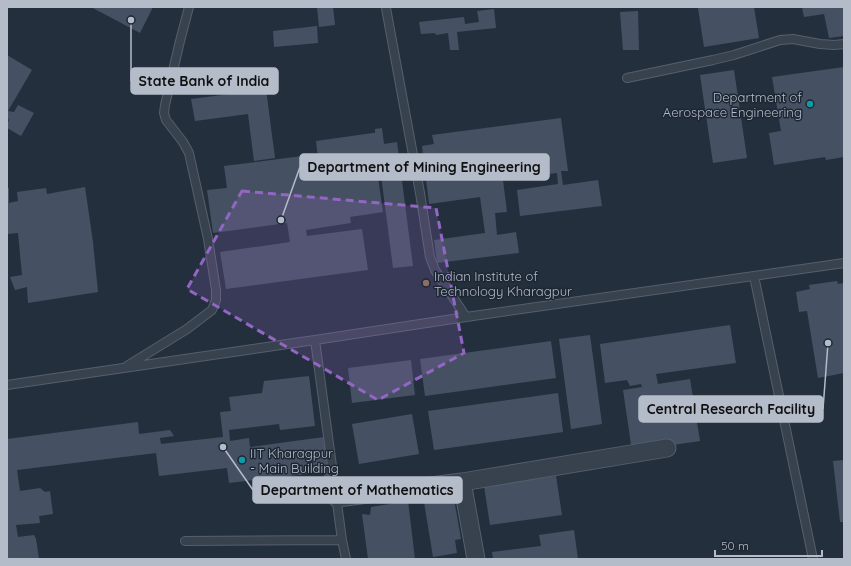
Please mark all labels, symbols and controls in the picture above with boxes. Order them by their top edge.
callout: State Bank of India [131,68,278,94]
text: State Bank of India [139,72,269,90]
place label: Department of Aerospace Engineering [663,89,802,120]
marker: Department of Aerospace Engineering [805,99,815,109]
callout: Department of Mining Engineering [300,154,549,180]
text: Department of Mining Engineering [307,158,541,176]
place label: Indian Institute of Technology Kharagpur [434,268,572,299]
marker: Indian Institute of Technology Kharagpur [421,278,431,288]
callout: Central Research Facility [639,396,823,422]
text: Central Research Facility [647,400,815,418]
place label: IIT Kharagpur - Main Building [250,445,339,476]
marker: IIT Kharagpur - Main Building [237,455,247,465]
callout: Department of Mathematics [253,477,462,503]
text: Department of Mathematics [261,481,454,499]
scale bar [715,532,822,558]
text: 50 m [721,538,749,553]

